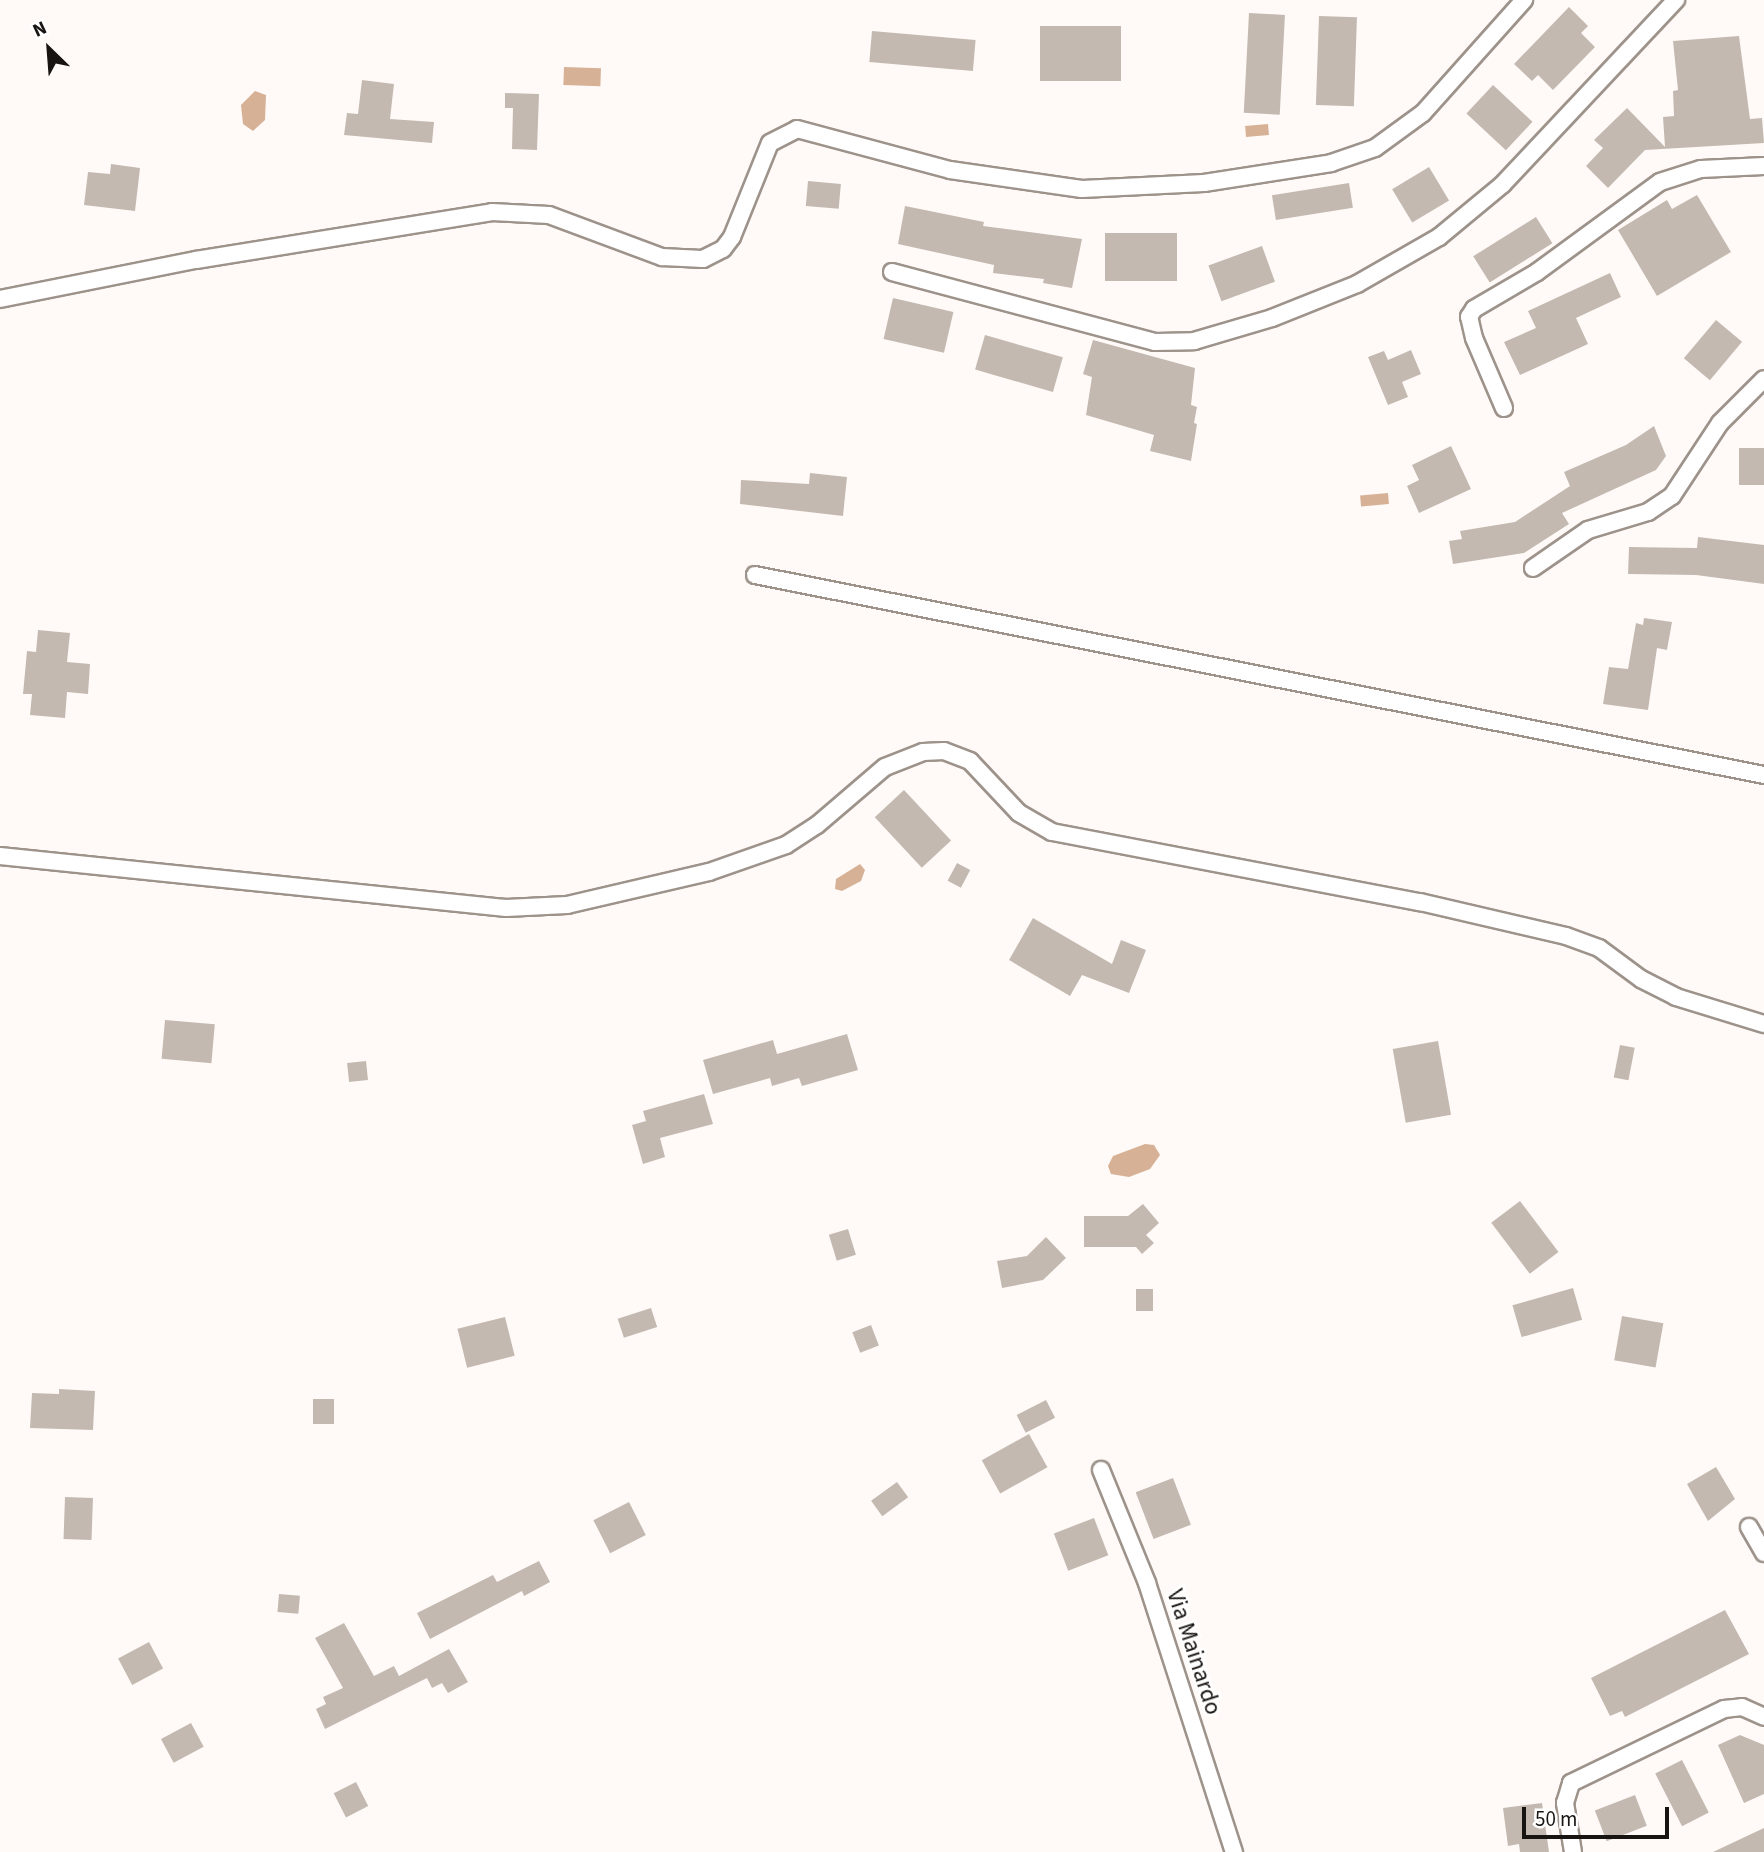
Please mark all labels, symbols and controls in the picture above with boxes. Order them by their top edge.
north arrow [14,14,84,84]
text: N [28,15,51,44]
street label: Via Mainardo [1160,1586,1228,1718]
scale bar [1526,1792,1673,1836]
text: 50 m [1535,1804,1577,1834]

